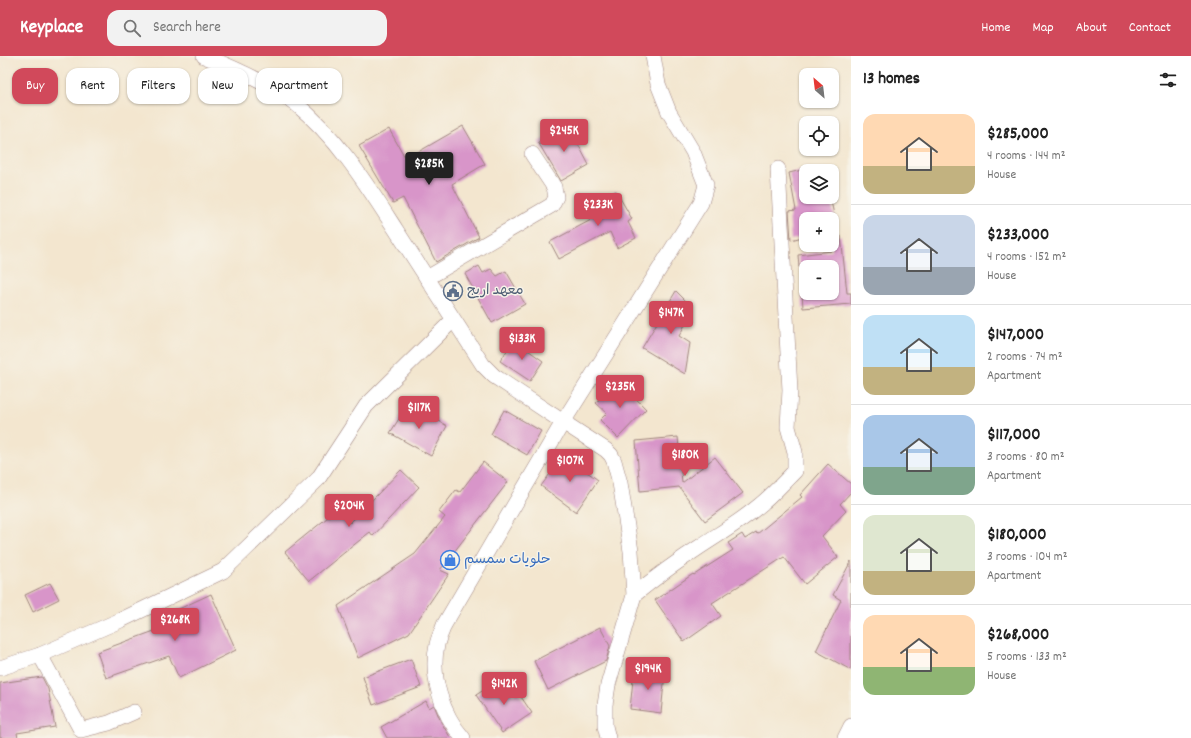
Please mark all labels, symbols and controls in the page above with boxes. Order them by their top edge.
search box [107,10,387,46]
text: Keyplace [20,15,83,42]
icon: search [121,17,143,39]
text: Search here [153,17,221,39]
text: Home [981,18,1010,38]
text: Map [1032,18,1054,38]
text: About [1076,18,1107,38]
text: Contact [1129,18,1171,38]
chip: Buy [12,68,58,104]
chip: Rent [66,68,119,104]
chip: Filters [127,68,190,104]
chip: New [198,68,248,104]
chip: Apartment [256,68,342,104]
north arrow [799,68,839,108]
map controls [799,68,839,300]
text: 13 homes [863,68,920,92]
icon: filters [1157,69,1179,91]
button: locate [799,116,839,156]
pin: $245K [536,119,592,153]
text: $245K [549,122,579,141]
text: $285,000 [987,123,1049,147]
icon: home [895,130,943,178]
text: 4 rooms · 144 m² [987,147,1065,166]
pin: $285K [401,152,457,186]
text: $285K [414,155,444,174]
button: layers [799,164,839,204]
text: House [987,166,1016,185]
pin: $233K [570,193,626,227]
text: $233K [583,196,613,215]
button: + [799,212,839,252]
text: $233,000 [987,224,1049,248]
icon: home [895,231,943,279]
text: 4 rooms · 152 m² [987,248,1066,267]
button: − [799,260,839,300]
text: House [987,267,1016,286]
public building icon: معهد اريج [442,280,464,302]
place label: معهد اريج [467,281,523,301]
pin: $147K [643,301,699,335]
text: $147K [658,304,684,323]
text: $147,000 [987,324,1044,348]
pin: $133K [494,327,550,361]
text: $133K [509,330,536,349]
icon: home [895,331,943,379]
text: 2 rooms · 74 m² [987,348,1062,367]
text: Apartment [987,367,1041,386]
pin: $235K [592,375,648,409]
text: $235K [605,378,635,397]
pin: $117K [391,396,447,430]
text: $117K [407,399,431,418]
text: $117,000 [987,424,1041,448]
icon: home [895,431,943,479]
pin: $180K [657,443,713,477]
text: $180K [671,446,699,465]
text: 3 rooms · 80 m² [987,448,1064,467]
pin: $107K [542,449,598,483]
text: $107K [556,452,584,471]
text: Apartment [987,467,1041,486]
pin: $204K [321,494,377,528]
text: $204K [334,497,364,516]
text: $180,000 [987,524,1046,548]
icon: home [895,531,943,579]
text: 3 rooms · 104 m² [987,548,1067,567]
shop icon: حلويات سمسم [439,549,461,571]
place label: حلويات سمسم [464,550,551,570]
text: Apartment [987,567,1041,586]
pin: $268K [147,608,203,642]
text: $268K [160,611,190,630]
text: $268,000 [987,624,1049,648]
icon: home [895,631,943,679]
text: 5 rooms · 133 m² [987,648,1067,667]
pin: $194K [620,657,676,691]
text: $194K [635,660,661,679]
text: House [987,667,1016,686]
pin: $142K [476,672,532,706]
text: $142K [491,675,517,694]

